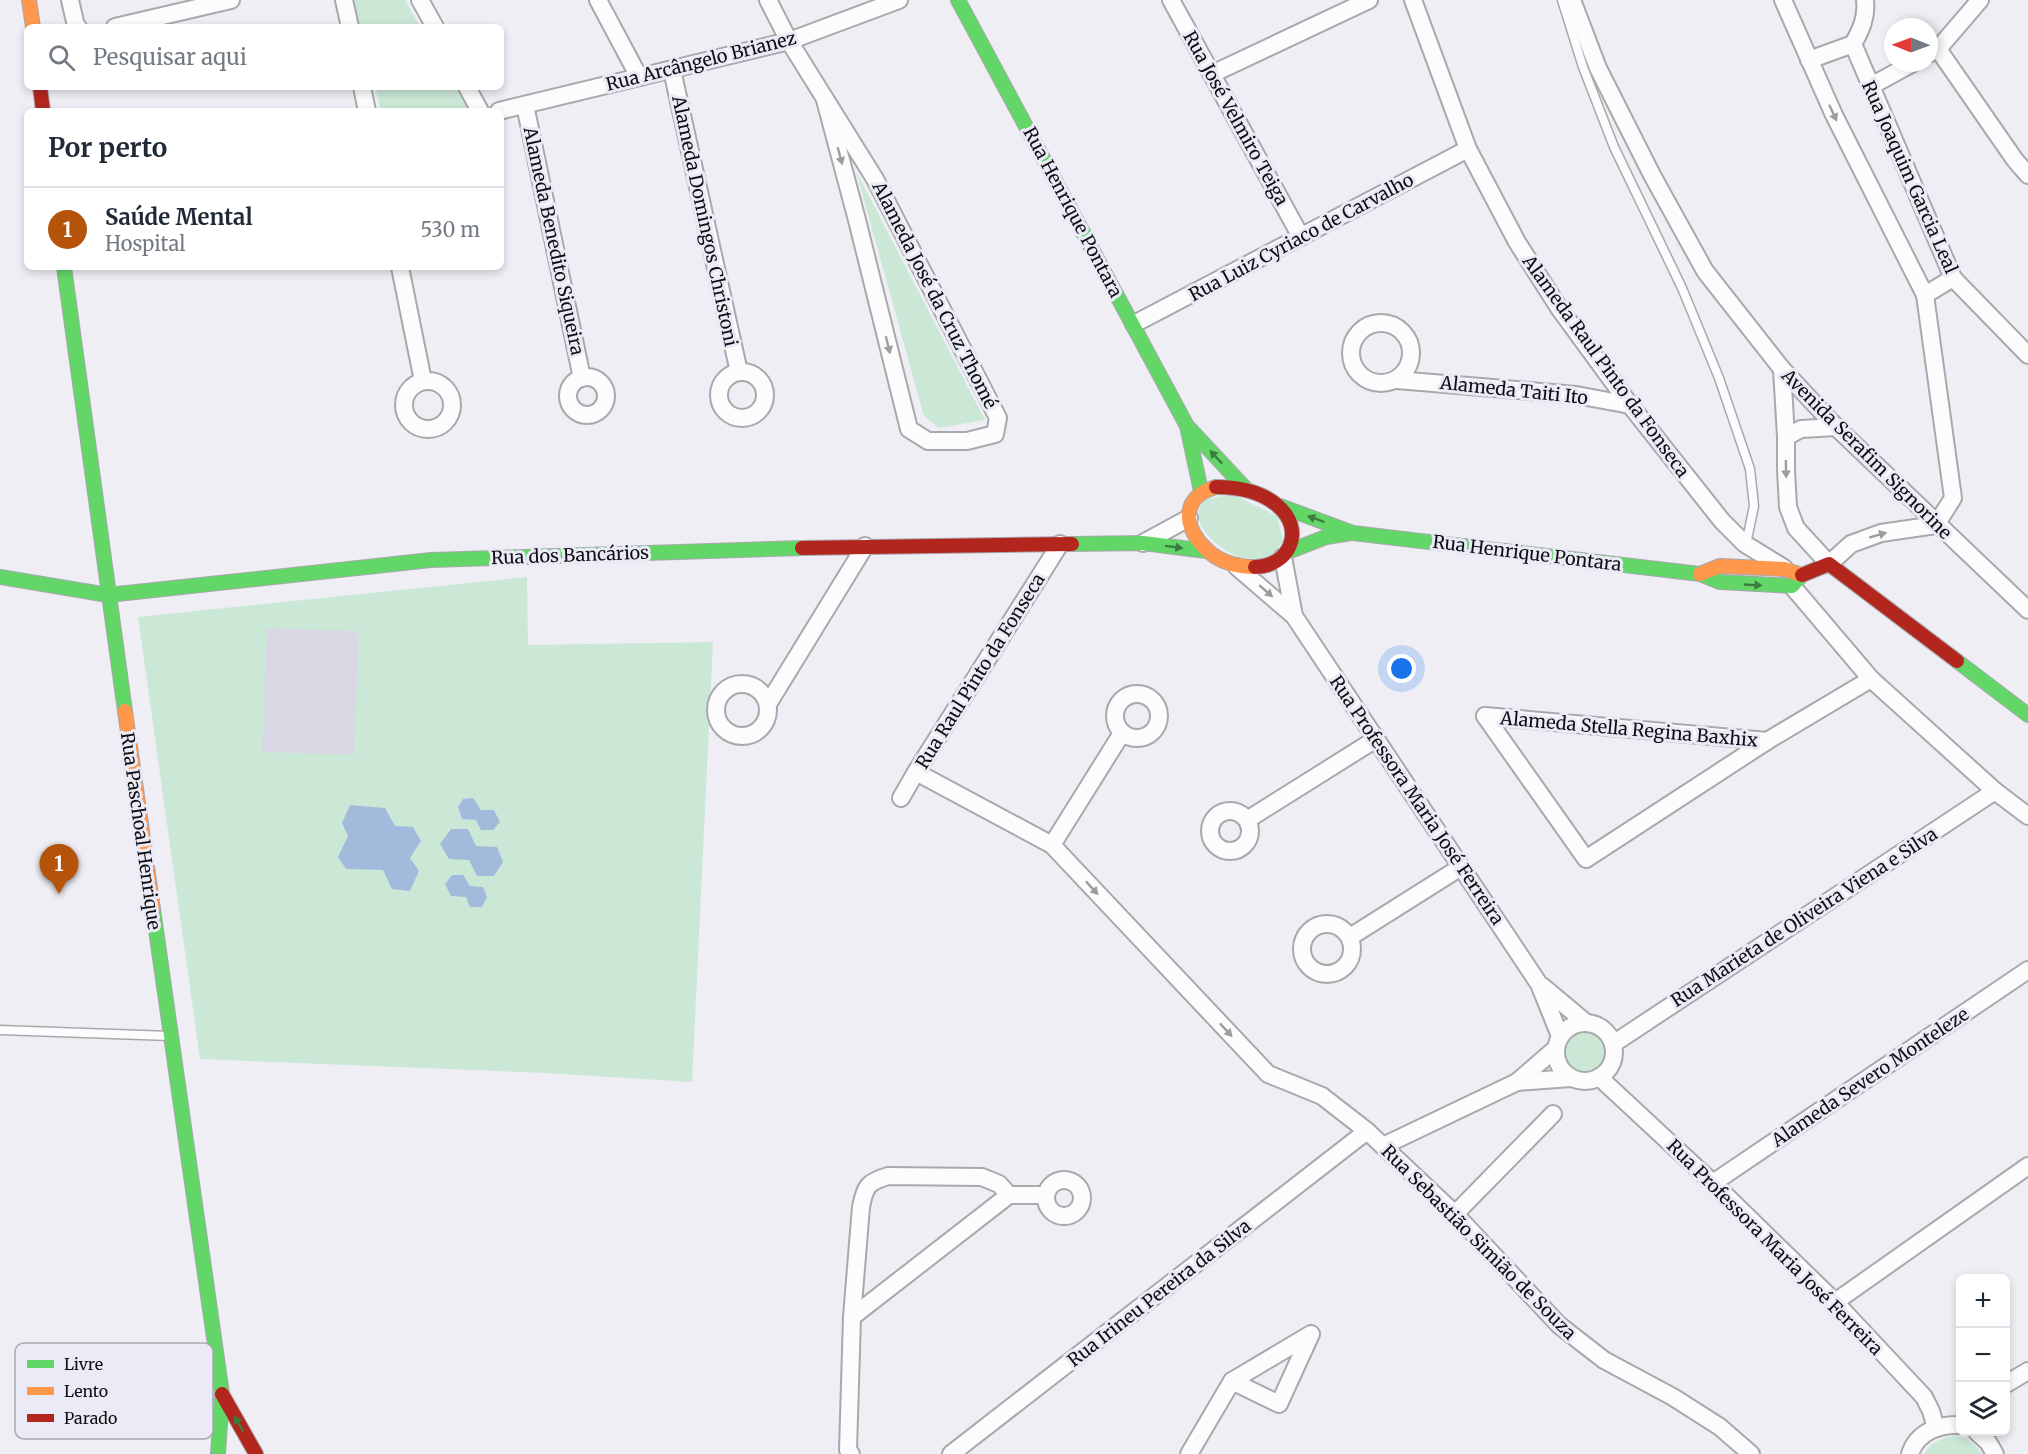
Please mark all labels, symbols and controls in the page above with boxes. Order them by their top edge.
north arrow [1884,18,1938,72]
search box [24,24,504,90]
street label: Rua Arcângelo Brianez [603,26,799,96]
street label: Rua José Velmiro Teiga [1178,27,1294,210]
icon: search [45,41,78,74]
text: Pesquisar aqui [93,43,247,71]
street label: Rua Joaquim Garcia Leal [1857,77,1963,278]
street label: Alameda Domingos Christoni [667,92,743,349]
one-way arrow [1829,104,1838,121]
street label: Rua Henrique Pontara [1018,123,1128,302]
street label: Alameda Benedito Siqueira [518,124,590,358]
text: Por perto [48,131,167,164]
one-way arrow [836,147,845,165]
street label: Rua Luiz Cyriaco de Carvalho [1185,168,1417,306]
street label: Alameda José da Cruz Thomé [867,177,1002,412]
text: Saúde Mental [105,203,253,231]
text: 1 [63,217,72,242]
text: 530 m [421,217,480,242]
text: Hospital [105,231,185,256]
street label: Alameda Raul Pinto da Fonseca [1517,250,1695,482]
one-way arrow [884,336,894,354]
street label: Avenida Serafim Signorine [1776,363,1957,544]
street label: Alameda Taiti Ito [1438,371,1589,409]
one-way arrow [1210,450,1223,465]
one-way arrow [1781,460,1791,479]
one-way arrow [1307,514,1325,524]
street label: Rua Henrique Pontara [1431,530,1623,576]
one-way arrow [1869,530,1887,539]
street label: Rua dos Bancários [491,541,650,569]
one-way arrow [1165,542,1184,551]
street label: Rua Raul Pinto da Fonseca [910,569,1050,773]
one-way arrow [1743,580,1762,590]
one-way arrow [1258,584,1273,597]
your location [1387,654,1416,683]
street label: Rua Professora Maria José Ferreira [1325,671,1509,929]
street label: Alameda Stella Regina Baxhix [1498,706,1759,752]
street label: Rua Paschoal Henrique [116,731,166,931]
street label: Rua Marieta de Oliveira Viena e Silva [1667,822,1942,1012]
pin: 1 [40,844,78,894]
one-way arrow [1085,880,1099,894]
street label: Alameda Severo Monteleze [1766,1002,1973,1152]
one-way arrow [1219,1022,1233,1037]
street label: Rua Professora Maria José Ferreira [1662,1134,1888,1360]
street label: Rua Sebastião Simião de Souza [1377,1140,1582,1345]
street label: Rua Irineu Pereira da Silva [1063,1214,1256,1372]
map controls [1956,1274,2010,1436]
button: + [1956,1274,2010,1328]
button: − [1956,1328,2010,1382]
legend [15,1343,213,1439]
text: Livre [64,1354,103,1374]
text: Lento [64,1381,108,1401]
button: layers [1956,1382,2010,1436]
text: Parado [64,1408,117,1428]
one-way arrow [234,1415,244,1432]

